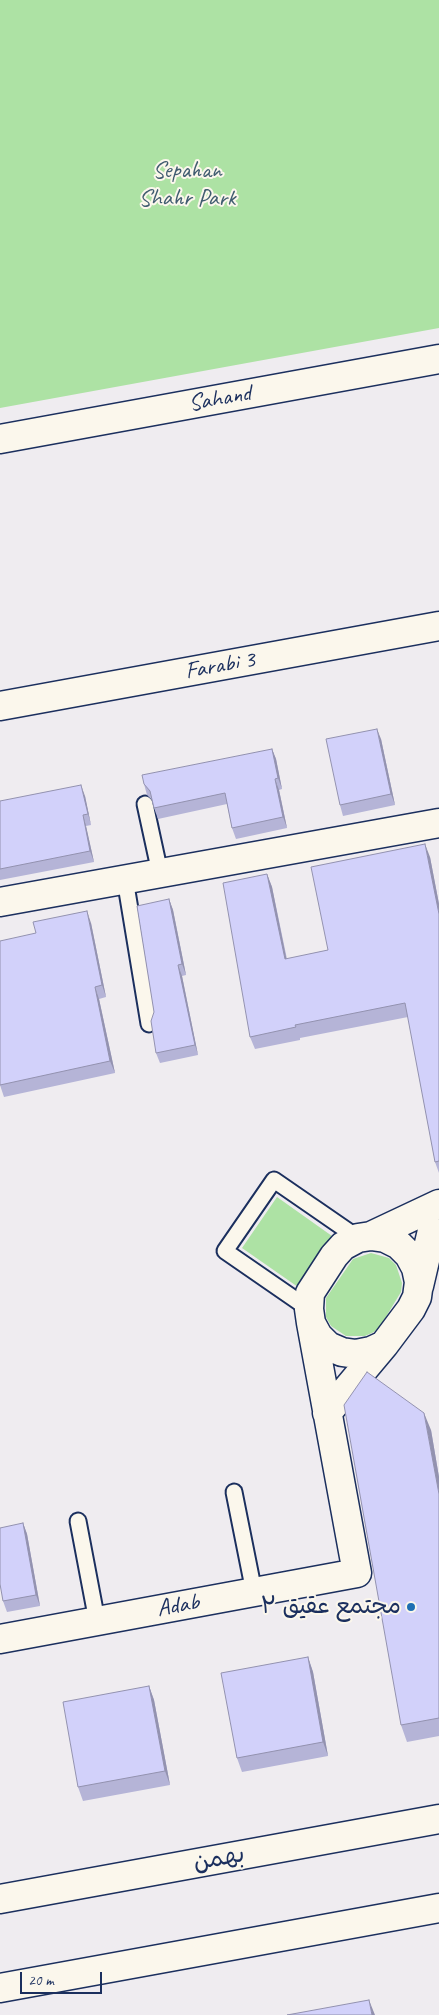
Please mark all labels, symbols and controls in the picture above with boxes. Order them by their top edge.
park label: Sepahan Shahr Park [138,157,236,213]
street label: Sahand [187,379,253,419]
street label: Farabi 3 [183,646,257,686]
street label: Adab [155,1588,201,1624]
place label: مجتمع عقیق ۲ [260,1593,401,1621]
marker: مجتمع عقیق ۲ [405,1601,417,1613]
street label: بهمن [191,1840,247,1878]
scale bar [22,1962,105,1994]
text: 20 m [28,1971,54,1990]

